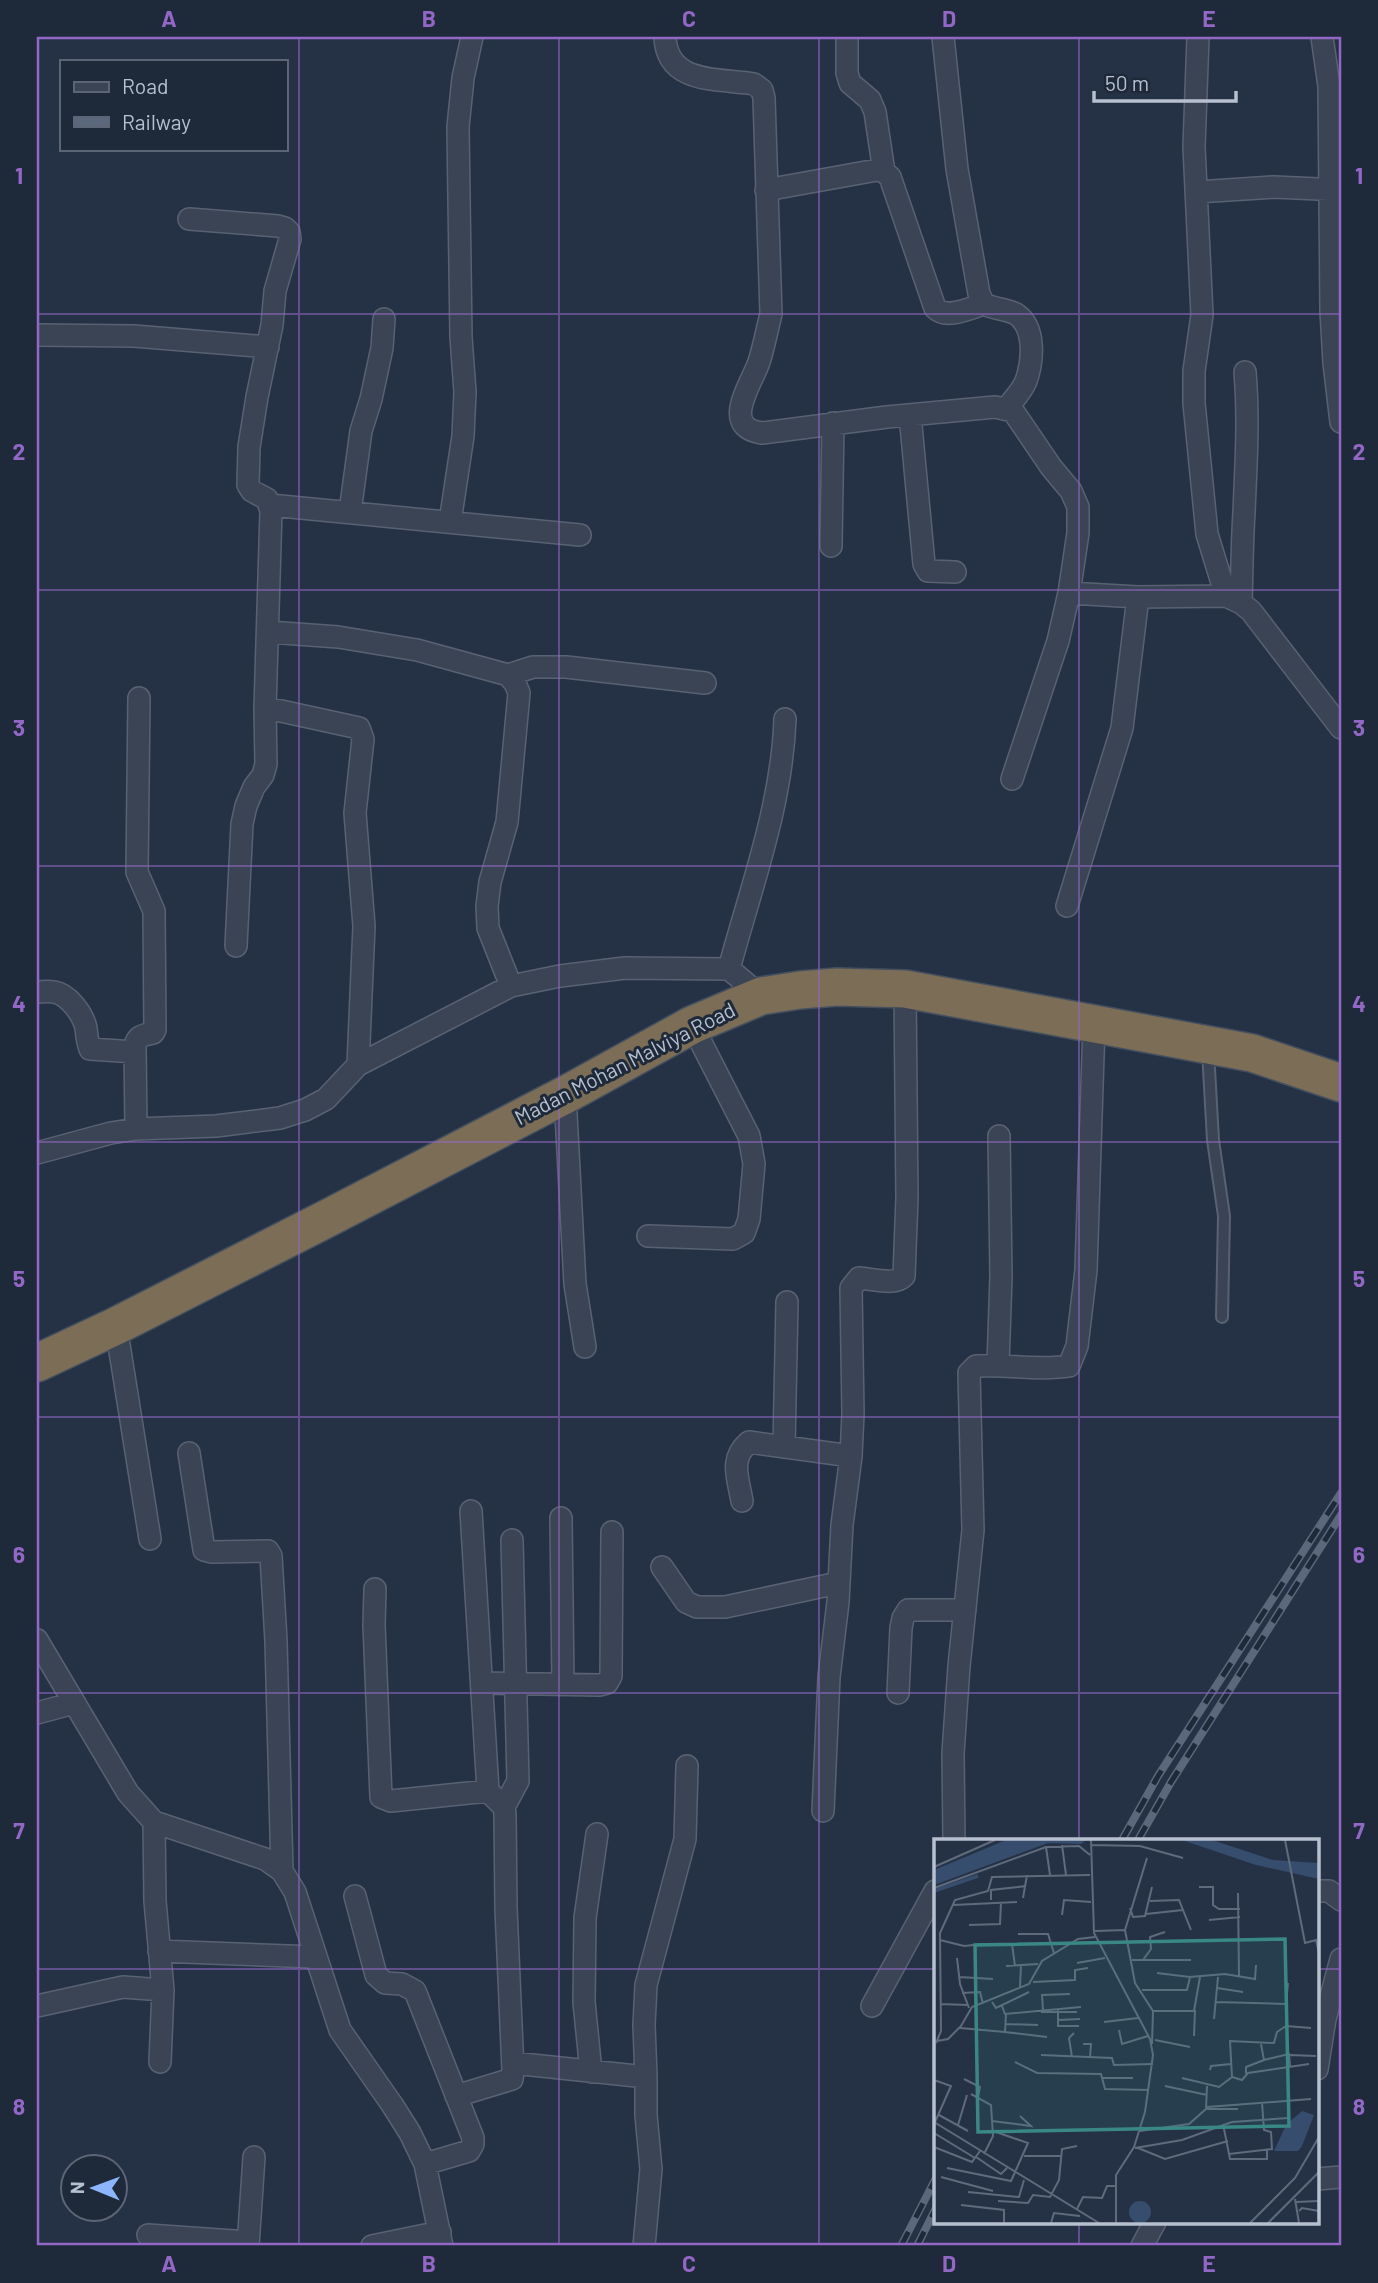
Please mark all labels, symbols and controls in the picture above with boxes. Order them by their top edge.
text: A [161,4,177,32]
text: B [422,4,436,32]
text: C [682,4,696,32]
text: D [942,4,956,32]
text: E [1202,4,1216,32]
legend [60,60,287,150]
scale bar [1094,60,1236,104]
text: 50 m [1105,70,1149,95]
text: Road [122,73,168,98]
text: Railway [122,109,191,134]
text: 1 [15,161,23,189]
text: 1 [1355,161,1363,189]
text: 2 [13,437,25,465]
text: 2 [1353,437,1365,465]
text: 3 [13,713,25,741]
text: 3 [1353,713,1365,741]
text: 4 [12,989,26,1017]
text: 4 [1352,989,1366,1017]
street label: Madan Mohan Malviya Road [510,996,739,1129]
text: 5 [13,1264,25,1292]
text: 5 [1353,1264,1365,1292]
text: 6 [13,1540,25,1568]
text: 6 [1353,1540,1365,1568]
text: 7 [13,1816,25,1844]
text: 7 [1353,1816,1365,1844]
inset map [934,1839,1318,2224]
text: 8 [13,2092,25,2120]
text: 8 [1353,2092,1365,2120]
north arrow [60,2154,130,2224]
text: N [65,2181,88,2194]
text: A [161,2249,177,2277]
text: B [422,2249,436,2277]
text: C [682,2249,696,2277]
text: D [942,2249,956,2277]
text: E [1202,2249,1216,2277]

